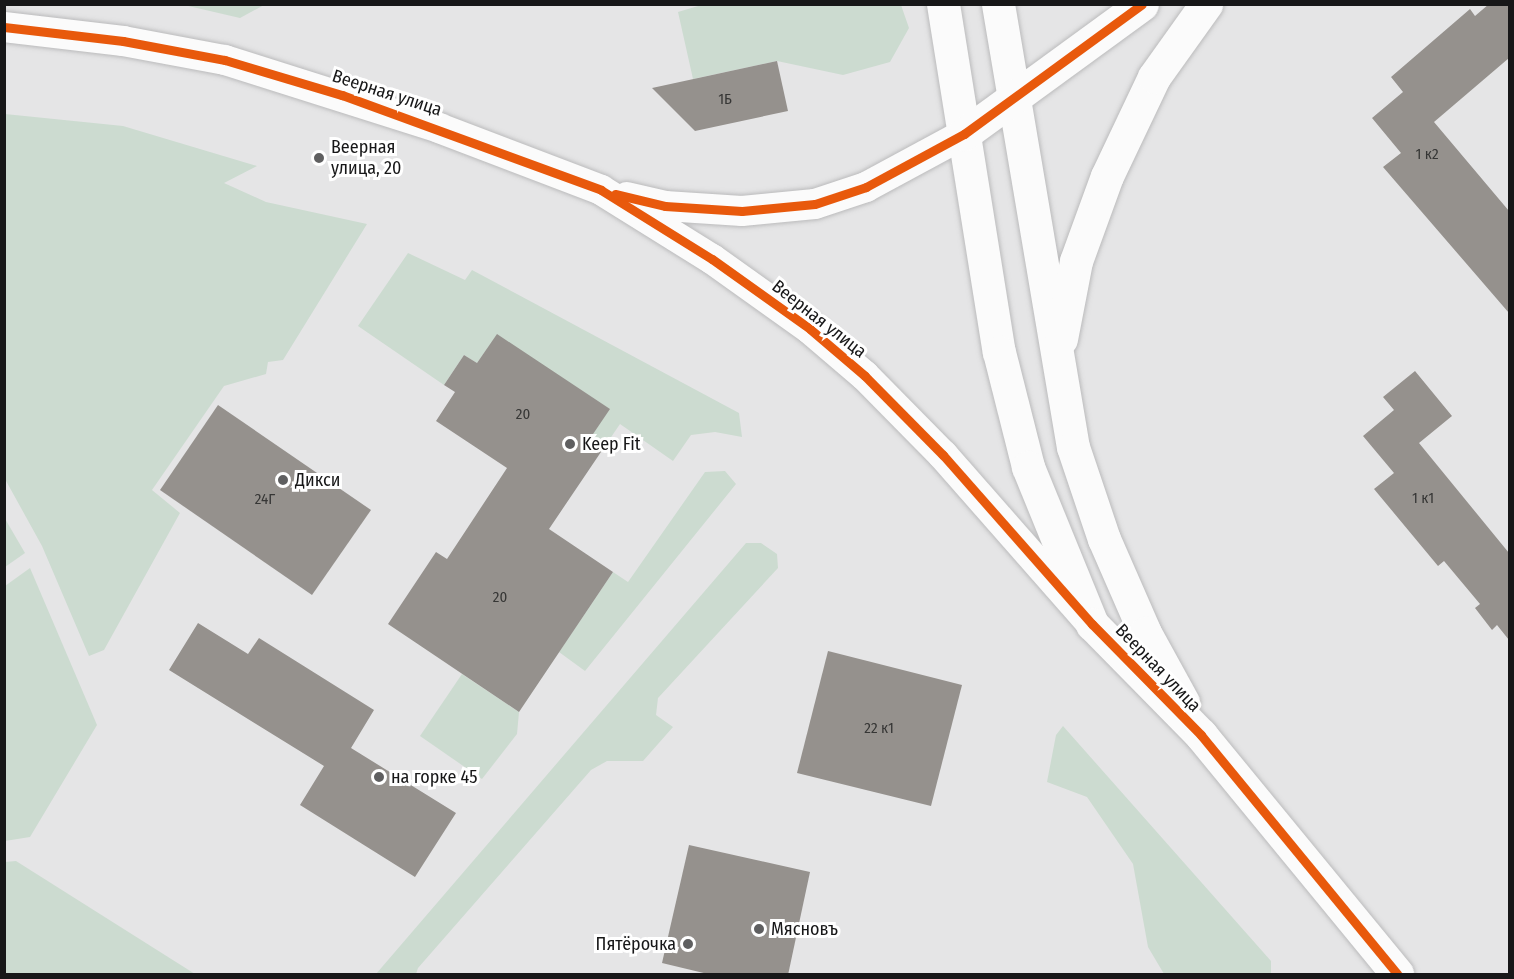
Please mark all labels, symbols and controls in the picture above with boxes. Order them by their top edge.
street label: Веерная улица [330,65,444,121]
house number: 1Б [718,91,732,109]
place label: Веерная улица, 20 [331,137,401,180]
house number: 1 к2 [1415,146,1439,164]
marker: Веерная улица, 20 [312,151,326,165]
street label: Веерная улица [767,275,871,363]
house number: 20 [516,406,530,424]
place label: Keep Fit [582,433,641,455]
marker: Keep Fit [563,437,577,451]
place label: Дикси [295,469,340,491]
marker: Дикси [276,473,290,487]
house number: 1 к1 [1412,490,1434,508]
house number: 24Г [255,491,275,509]
house number: 20 [493,589,507,607]
street label: Веерная улица [1111,620,1205,716]
house number: 22 к1 [864,720,894,738]
place label: на горке 45 [391,766,477,788]
marker: на горке 45 [372,770,386,784]
place label: Мясновъ [771,918,838,940]
marker: Мясновъ [752,922,766,936]
place label: Пятёрочка [596,933,676,955]
marker: Пятёрочка [681,937,695,951]

